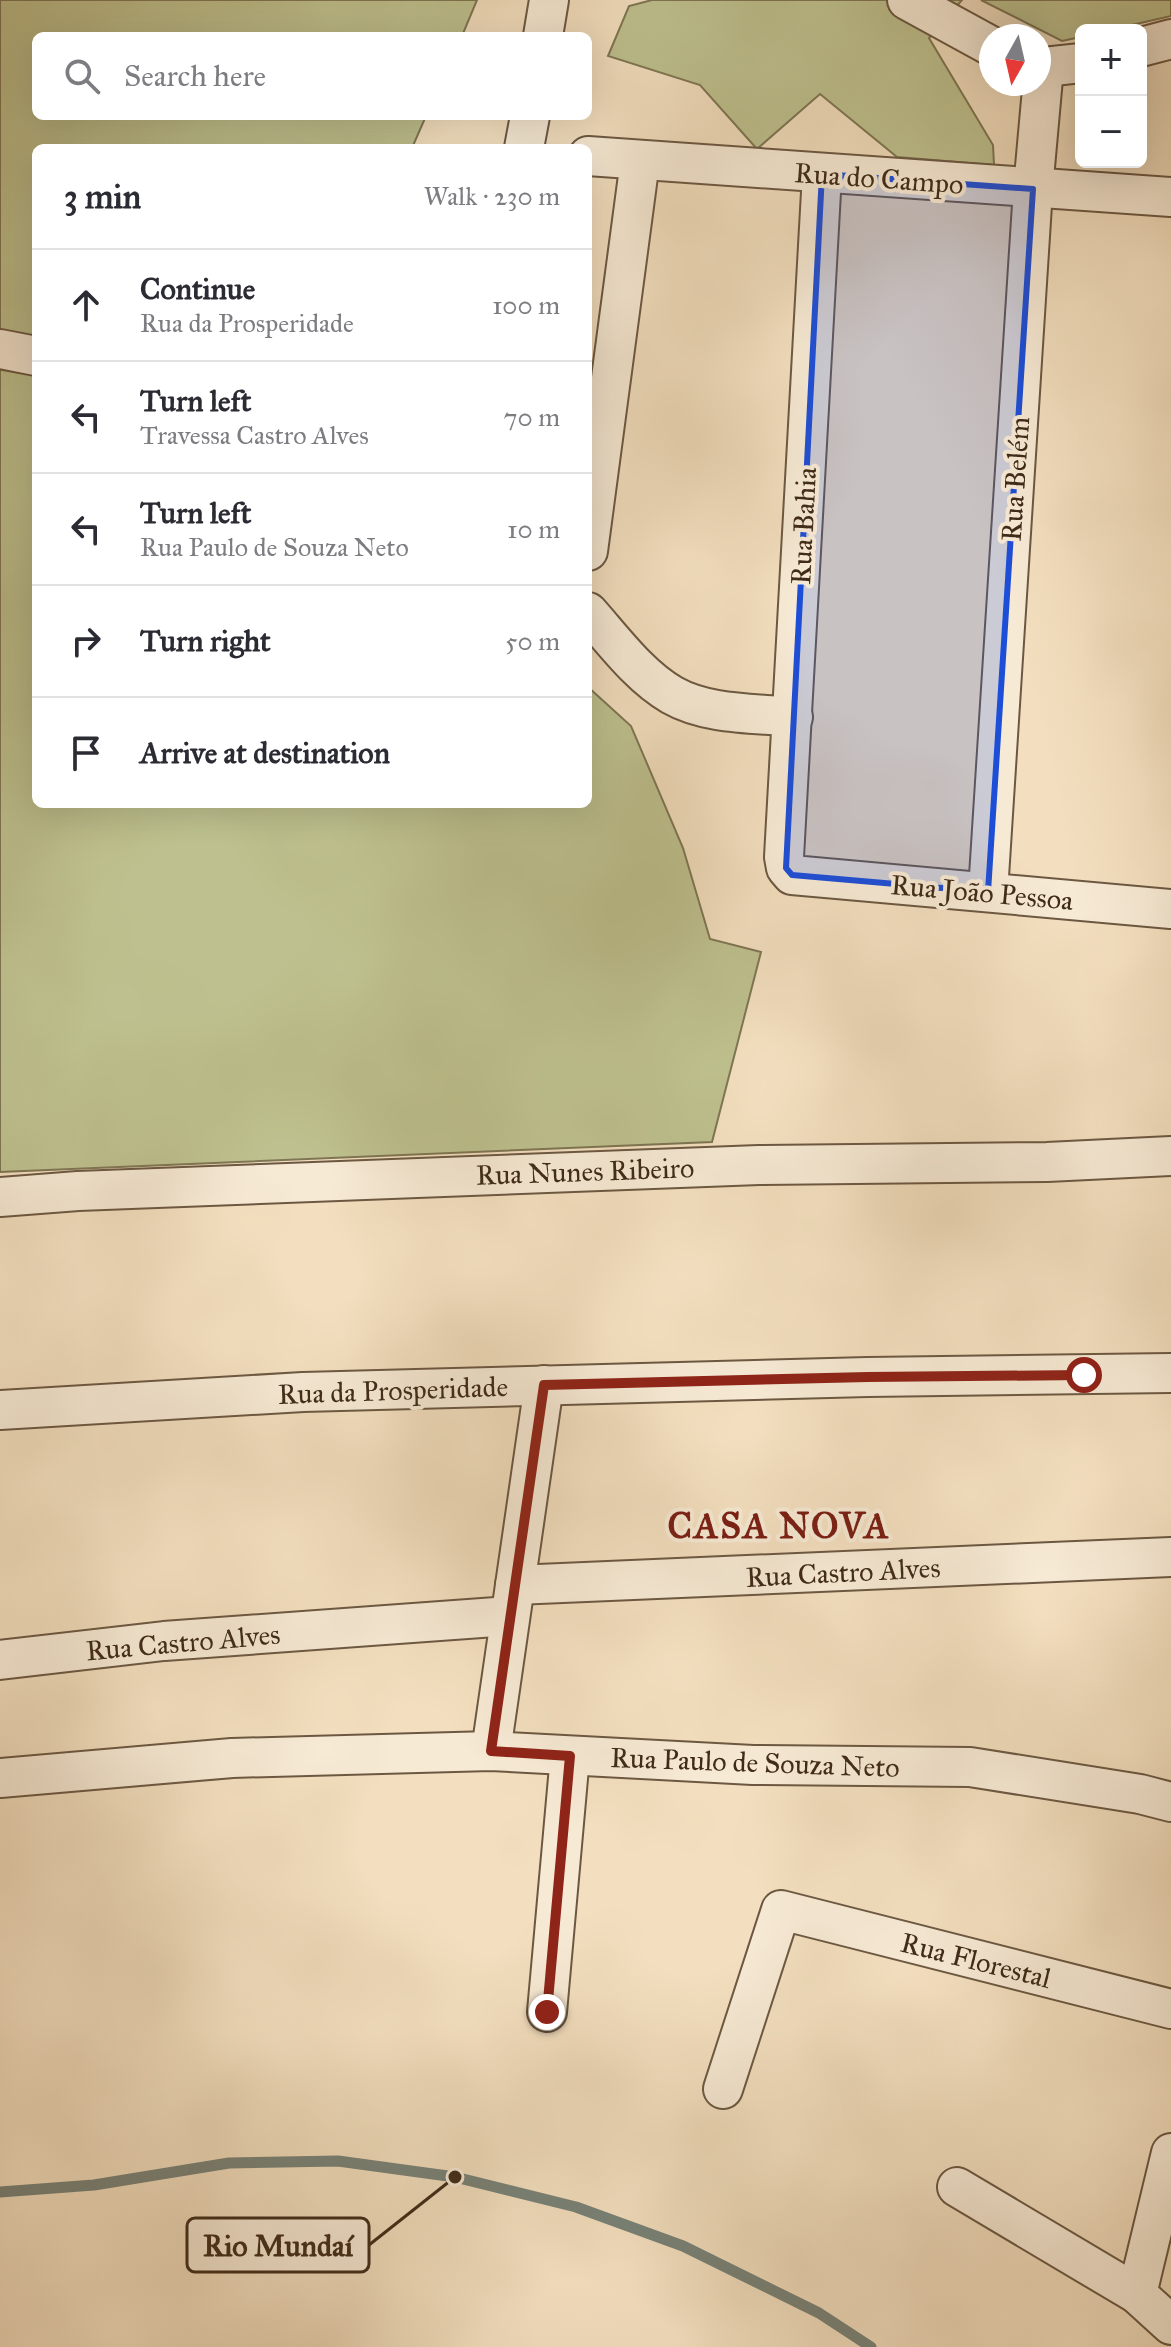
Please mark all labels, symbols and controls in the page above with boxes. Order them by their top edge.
north arrow [979,24,1051,96]
map controls [1075,24,1147,168]
button: + [1075,24,1147,96]
search box [32,32,592,120]
icon: search [60,54,104,98]
text: Search here [124,58,266,94]
button: − [1075,96,1147,168]
street label: Rua do Campo [793,155,965,202]
text: 3 min [64,176,141,217]
text: Walk · 230 m [424,180,560,212]
text: Continue [140,271,255,307]
icon: ahead [64,283,108,327]
text: 100 m [492,289,560,321]
text: Rua da Prosperidade [140,307,354,339]
text: Turn left [140,383,251,419]
icon: left [64,395,108,439]
text: 70 m [504,401,560,433]
street label: Rua Belém [994,415,1037,543]
text: Travessa Castro Alves [140,419,369,451]
street label: Rua Bahia [783,466,824,586]
text: Turn left [140,495,251,531]
icon: left [64,507,108,551]
text: 10 m [507,513,560,545]
text: Rua Paulo de Souza Neto [140,531,409,563]
icon: right [64,619,108,663]
text: Turn right [140,623,271,659]
text: 50 m [505,625,560,657]
icon: arrive [64,731,108,775]
text: Arrive at destination [140,735,390,771]
street label: Rua João Pessoa [889,867,1075,918]
street label: Rua Nunes Ribeiro [475,1150,695,1193]
route start [1066,1357,1102,1393]
street label: Rua da Prosperidade [277,1369,509,1412]
district label: CASA NOVA [667,1504,891,1548]
street label: Rua Castro Alves [745,1550,941,1595]
street label: Rua Castro Alves [84,1617,282,1668]
street label: Rua Paulo de Souza Neto [610,1740,900,1785]
street label: Rua Florestal [897,1925,1055,1996]
route end [529,1994,565,2030]
callout: Rio Mundaí [187,2218,369,2272]
text: Rio Mundaí [203,2228,355,2264]

